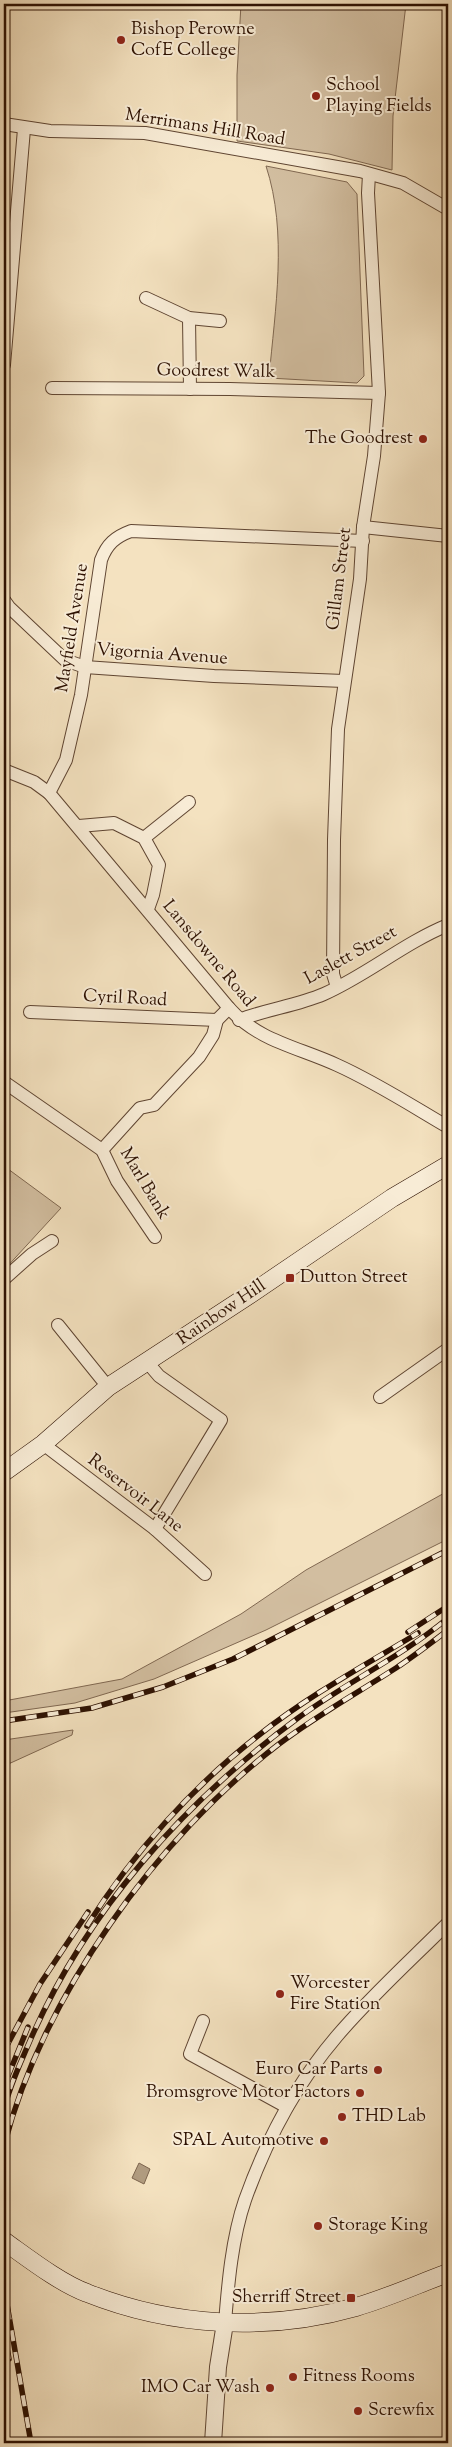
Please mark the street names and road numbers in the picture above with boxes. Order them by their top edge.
street label: Merrimans Hill Road [123,103,287,153]
street label: Goodrest Walk [156,358,276,386]
street label: Gillam Street [321,526,359,632]
street label: Mayfield Avenue [50,561,96,695]
street label: Vigornia Avenue [95,637,229,673]
street label: Lansdowne Road [155,895,261,1013]
street label: Laslett Street [300,920,402,992]
street label: Cyril Road [82,984,168,1014]
street label: Marl Bank [112,1143,176,1225]
street label: Rainbow Hill [172,1274,272,1352]
street label: Reservoir Lane [82,1448,188,1540]

